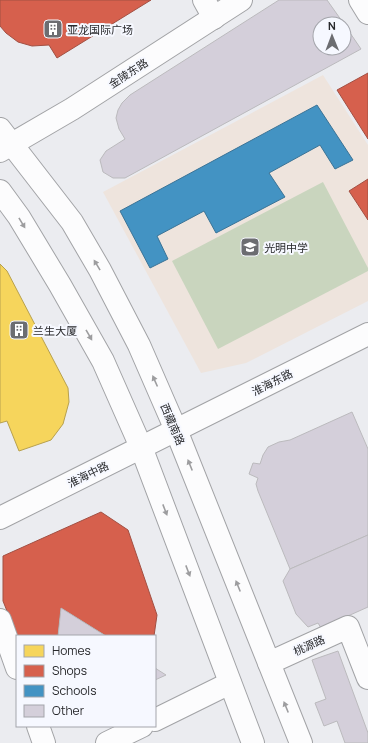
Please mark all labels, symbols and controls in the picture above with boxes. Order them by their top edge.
north arrow [312,16,352,56]
building icon: 亚龙国际广场 [42,18,64,40]
text: N [328,18,336,33]
place label: 亚龙国际广场 [67,22,133,37]
street label: 金陵东路 [105,55,151,91]
one-way arrow [19,217,26,229]
school or university icon: 光明中学 [239,236,261,258]
place label: 光明中学 [264,240,308,255]
one-way arrow [93,260,101,270]
building icon: 兰生大厦 [8,319,30,341]
place label: 兰生大厦 [33,323,77,338]
one-way arrow [85,329,92,341]
street label: 淮海东路 [249,365,295,399]
one-way arrow [152,376,158,387]
street label: 西藏南路 [158,401,188,447]
street label: 淮海中路 [65,458,111,490]
one-way arrow [187,460,193,471]
one-way arrow [162,505,168,517]
one-way arrow [185,566,191,578]
one-way arrow [235,579,241,591]
street label: 桃源路 [291,631,327,659]
legend [16,635,156,727]
text: Homes [52,642,91,659]
text: Shops [52,662,87,679]
text: Schools [52,682,96,699]
one-way arrow [283,700,289,712]
text: Other [52,702,85,719]

